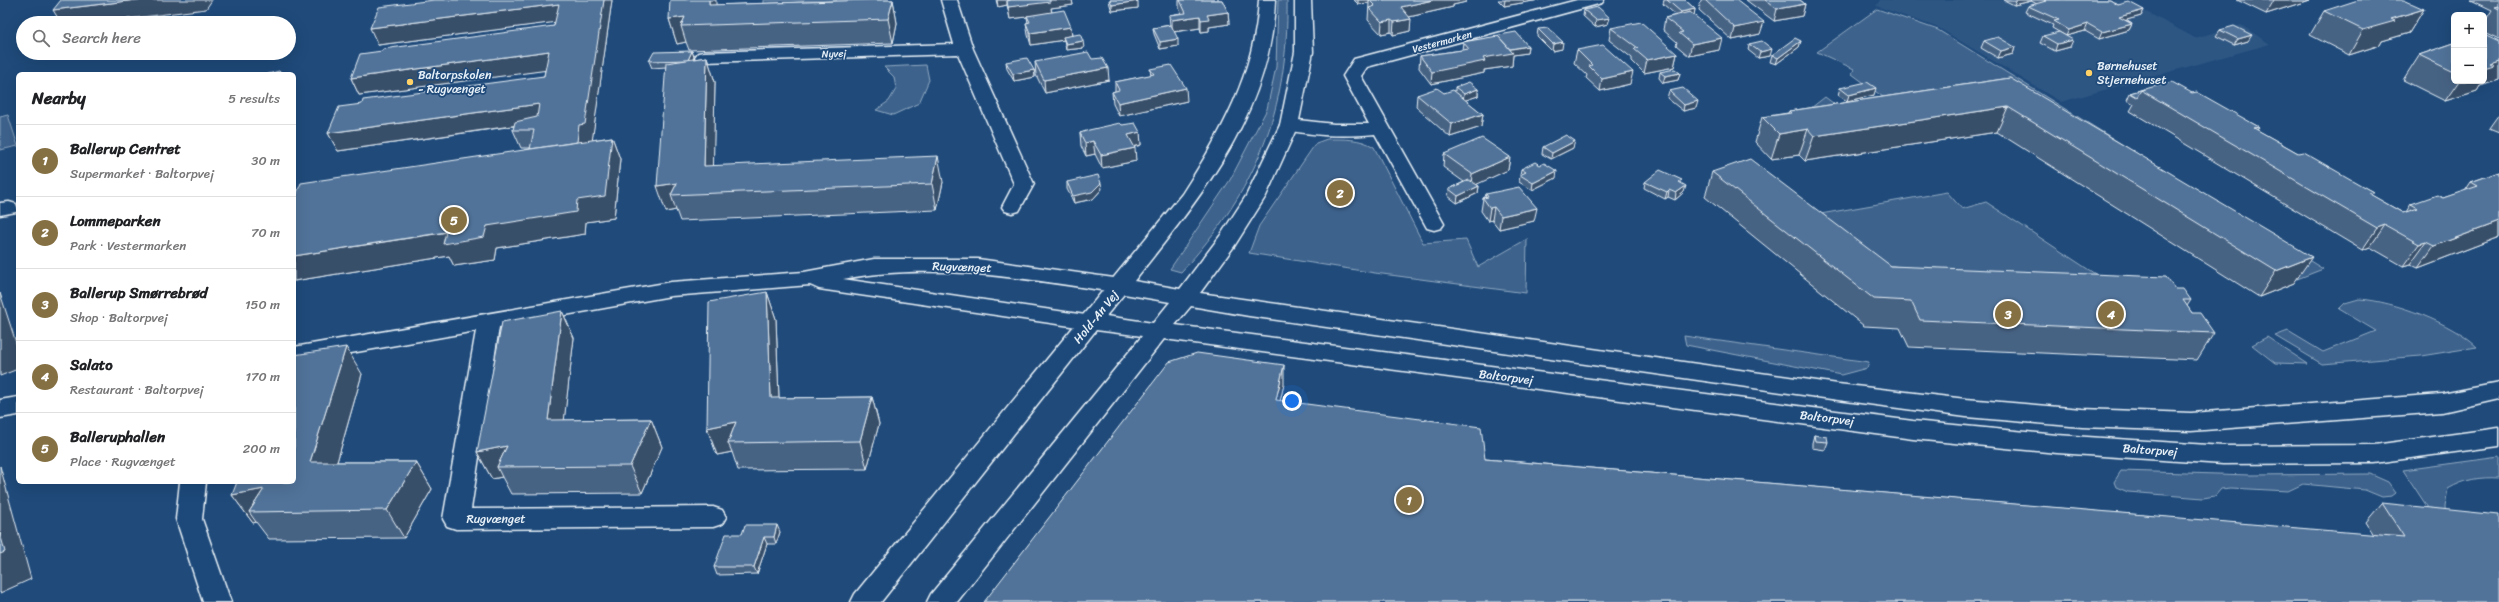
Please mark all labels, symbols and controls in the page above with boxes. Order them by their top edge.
map controls [2451,12,2487,84]
button: + [2451,12,2487,48]
search box [16,16,296,60]
text: Search here [62,25,141,51]
street label: Vestermarken [1410,25,1475,59]
icon: search [30,27,52,49]
street label: Nyvej [821,45,848,63]
button: − [2451,48,2487,84]
place label: Børnehuset Stjernehuset [2097,55,2166,91]
place label: Baltorpskolen - Rugvænget [418,64,492,100]
marker: Børnehuset Stjernehuset [2084,68,2094,78]
marker: Baltorpskolen - Rugvænget [405,77,415,87]
text: Nearby [32,83,86,113]
text: 5 results [228,87,280,110]
text: Ballerup Centret [70,136,181,162]
text: 1 [42,149,48,172]
text: 30 m [251,149,280,172]
text: Supermarket · Baltorpvej [70,162,214,185]
pin: 2 [1327,178,1353,208]
pin: 5 [441,205,467,235]
text: Lommeparken [70,208,161,234]
text: 2 [41,221,49,244]
text: 70 m [251,221,280,244]
text: Park · Vestermarken [70,234,186,257]
street label: Rugvænget [932,255,992,279]
text: Ballerup Smørrebrød [70,280,208,306]
street label: Hold-An Vej [1067,285,1125,349]
text: 3 [41,293,49,316]
text: 150 m [245,293,280,316]
pin: 3 [1995,299,2021,329]
pin: 4 [2098,299,2124,329]
text: Shop · Baltorpvej [70,306,168,329]
text: Salato [70,352,113,378]
street label: Baltorpvej [1478,363,1535,391]
text: 4 [41,365,49,388]
text: 170 m [245,365,280,388]
text: Restaurant · Baltorpvej [70,378,204,401]
your location [1282,391,1302,411]
street label: Baltorpvej [1799,404,1856,432]
text: Balleruphallen [70,424,165,450]
text: 5 [41,437,49,460]
text: 200 m [243,437,280,460]
street label: Baltorpvej [2122,437,2178,463]
text: Place · Rugvænget [70,450,176,473]
pin: 1 [1396,485,1422,515]
street label: Rugvænget [466,508,526,530]

